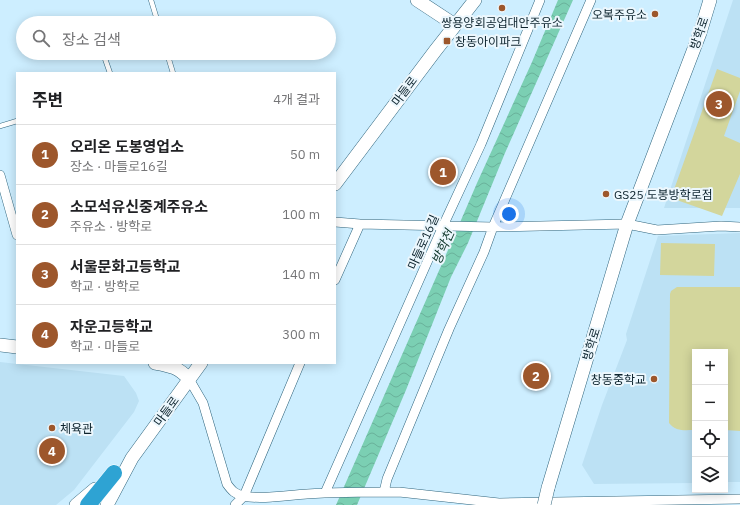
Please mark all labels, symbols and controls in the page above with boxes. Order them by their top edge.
marker: 쌍용양회공업대안주유소 [497,3,507,13]
place label: 오복주유소 [592,7,647,22]
marker: 오복주유소 [650,9,660,19]
place label: 쌍용양회공업대안주유소 [441,15,563,30]
street label: 방학로 [687,15,711,51]
search box [16,16,336,60]
icon: search [30,27,52,49]
text: 장소 검색 [62,30,121,49]
place label: 창동아이파크 [455,34,521,49]
marker: 창동아이파크 [442,36,452,46]
street label: 마들로 [388,73,420,109]
text: 주변 [32,89,63,111]
pin: 3 [706,89,732,119]
text: 4개 결과 [273,91,320,108]
text: 오리온 도봉영업소 [70,137,184,156]
text: 1 [41,146,49,163]
text: 50 m [290,146,320,163]
pin: 1 [430,157,456,187]
text: 장소 · 마들로16길 [70,158,168,175]
place label: GS25 도봉방학로점 [614,187,713,202]
marker: GS25 도봉방학로점 [601,189,611,199]
text: 소모석유신중계주유소 [70,197,208,216]
your location [499,204,519,224]
text: 2 [41,206,49,223]
text: 100 m [282,206,320,223]
street label: 마들로16길 [404,212,442,272]
text: 주유소 · 방학로 [70,218,152,235]
water label: 방학천 [428,226,458,267]
text: 서울문화고등학교 [70,257,180,276]
text: 3 [41,266,49,283]
text: 140 m [282,266,320,283]
text: 학교 · 방학로 [70,278,140,295]
text: 자운고등학교 [70,317,153,336]
text: 4 [41,326,49,343]
text: 300 m [282,326,320,343]
street label: 방학로 [579,326,603,362]
text: 학교 · 마들로 [70,338,140,355]
map controls [692,349,728,493]
button: + [692,349,728,385]
pin: 2 [523,361,549,391]
place label: 창동중학교 [591,372,646,387]
marker: 창동중학교 [649,374,659,384]
button: − [692,385,728,421]
street label: 마들로 [150,393,182,429]
place label: 체육관 [60,421,93,436]
button: locate [692,421,728,457]
marker: 체육관 [47,423,57,433]
pin: 4 [39,436,65,466]
button: layers [692,457,728,493]

